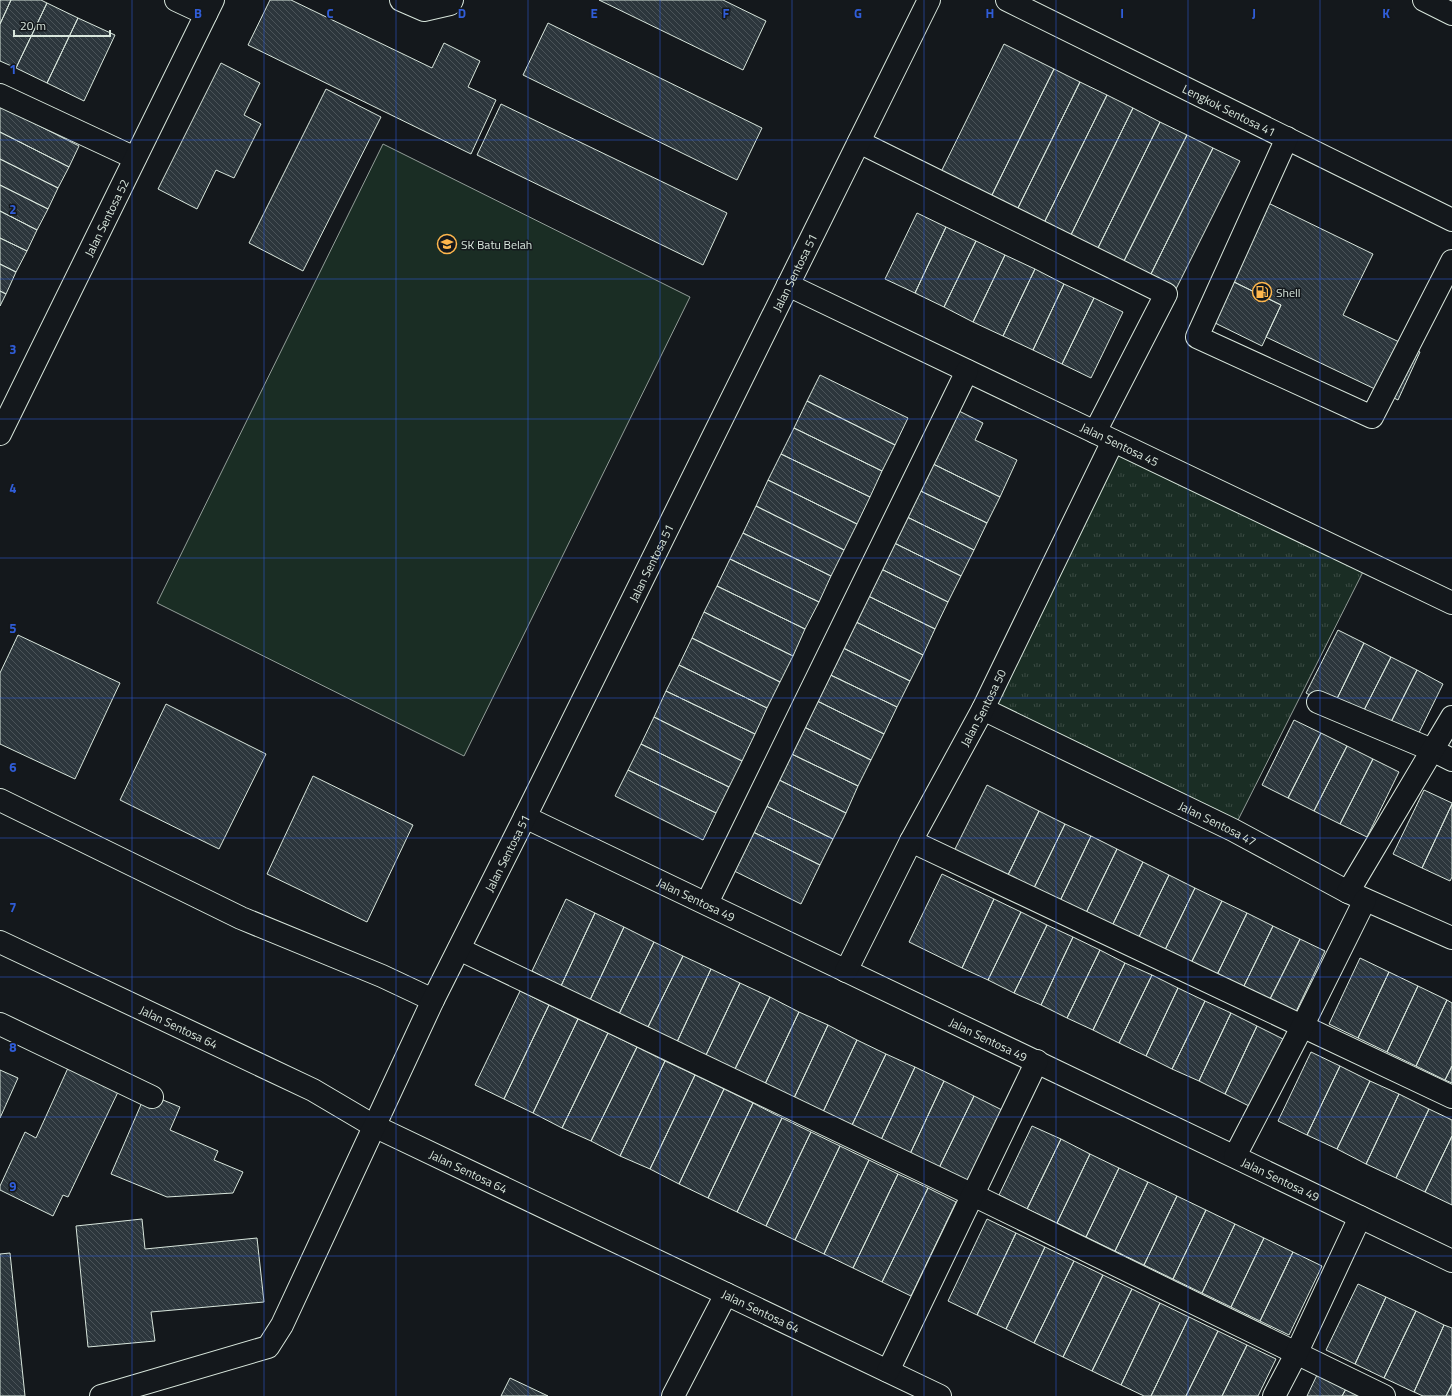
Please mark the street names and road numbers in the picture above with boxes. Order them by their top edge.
street label: Lengkok Sentosa 41 [1179,79,1279,141]
street label: Jalan Sentosa 52 [79,175,133,260]
street label: Jalan Sentosa 51 [767,230,822,314]
street label: Jalan Sentosa 45 [1078,417,1162,471]
street label: Jalan Sentosa 51 [623,521,678,605]
street label: Jalan Sentosa 50 [955,665,1011,750]
street label: Jalan Sentosa 47 [1176,796,1260,851]
street label: Jalan Sentosa 51 [479,811,534,895]
street label: Jalan Sentosa 49 [654,872,739,926]
street label: Jalan Sentosa 64 [137,1000,222,1053]
street label: Jalan Sentosa 49 [946,1012,1031,1066]
street label: Jalan Sentosa 64 [426,1144,511,1198]
street label: Jalan Sentosa 49 [1239,1152,1323,1206]
street label: Jalan Sentosa 64 [719,1284,804,1338]

